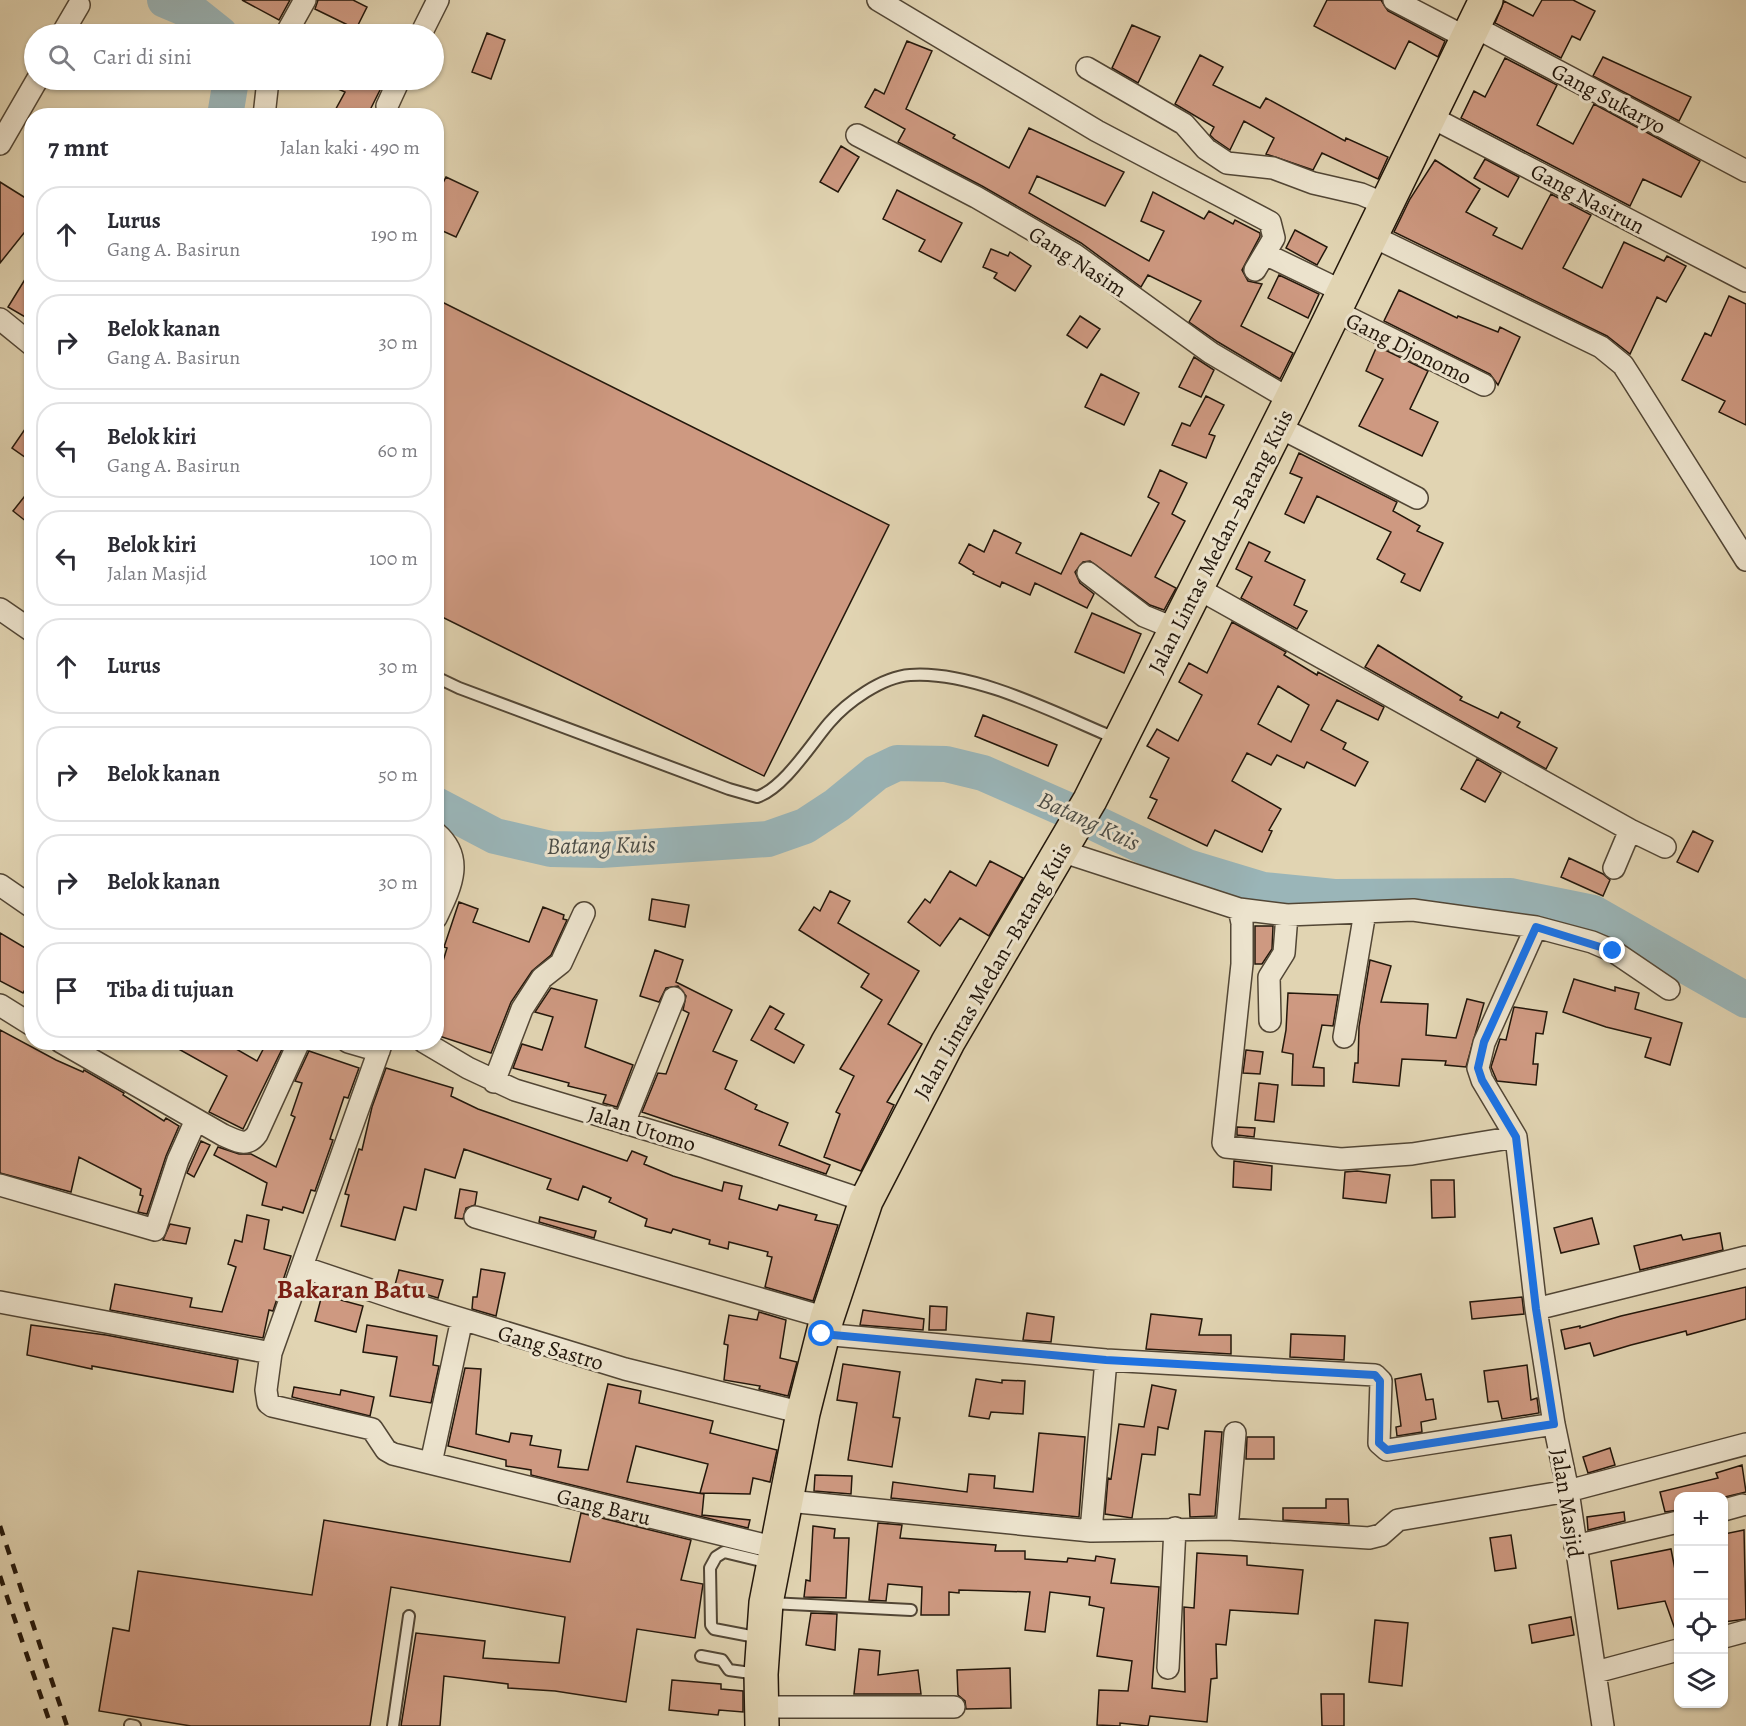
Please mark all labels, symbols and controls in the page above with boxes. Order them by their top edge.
search box [24,24,444,90]
icon: search [45,41,78,74]
text: Cari di sini [93,42,192,72]
street label: Gang Sukaryo [1546,56,1671,142]
text: 7 mnt [48,130,109,165]
text: Jalan kaki · 490 m [280,134,420,161]
street label: Gang Nasirun [1525,156,1650,242]
text: Lurus [107,206,161,236]
icon: ahead [50,218,83,251]
street label: Gang Nasim [1023,219,1132,305]
text: 190 m [371,221,418,248]
text: Gang A. Basirun [107,236,240,263]
street label: Gang Djonomo [1341,306,1476,392]
text: Belok kanan [107,314,220,344]
icon: right [50,326,83,359]
text: 30 m [378,329,418,356]
text: Gang A. Basirun [107,344,240,371]
street label: Jalan Lintas Medan–Batang Kuis [1141,404,1301,679]
text: Belok kiri [107,422,196,452]
icon: left [50,434,83,467]
text: 60 m [378,437,418,464]
text: Gang A. Basirun [107,452,240,479]
text: Belok kiri [107,530,196,560]
icon: left [50,542,83,575]
text: 100 m [369,545,418,572]
text: Jalan Masjid [107,560,207,587]
icon: ahead [50,650,83,683]
text: Lurus [107,651,161,681]
text: 30 m [378,653,418,680]
icon: right [50,758,83,791]
text: Belok kanan [107,759,220,789]
text: 50 m [378,761,418,788]
water label: Batang Kuis [1033,783,1145,859]
water label: Batang Kuis [546,828,656,862]
street label: Jalan Lintas Medan–Batang Kuis [907,836,1079,1105]
icon: right [50,866,83,899]
text: Belok kanan [107,867,220,897]
text: 30 m [378,869,418,896]
route end [1599,937,1625,963]
icon: arrive [50,974,83,1007]
text: Tiba di tujuan [107,975,234,1005]
street label: Jalan Utomo [584,1098,699,1160]
district label: Bakaran Batu [277,1272,426,1307]
street label: Gang Sastro [494,1318,607,1378]
route start [808,1320,834,1346]
street label: Jalan Masjid [1544,1447,1590,1560]
street label: Gang Baru [554,1481,654,1533]
map controls [1674,1492,1728,1708]
button: + [1674,1492,1728,1546]
button: − [1674,1546,1728,1600]
button: locate [1674,1600,1728,1654]
button: layers [1674,1654,1728,1708]

